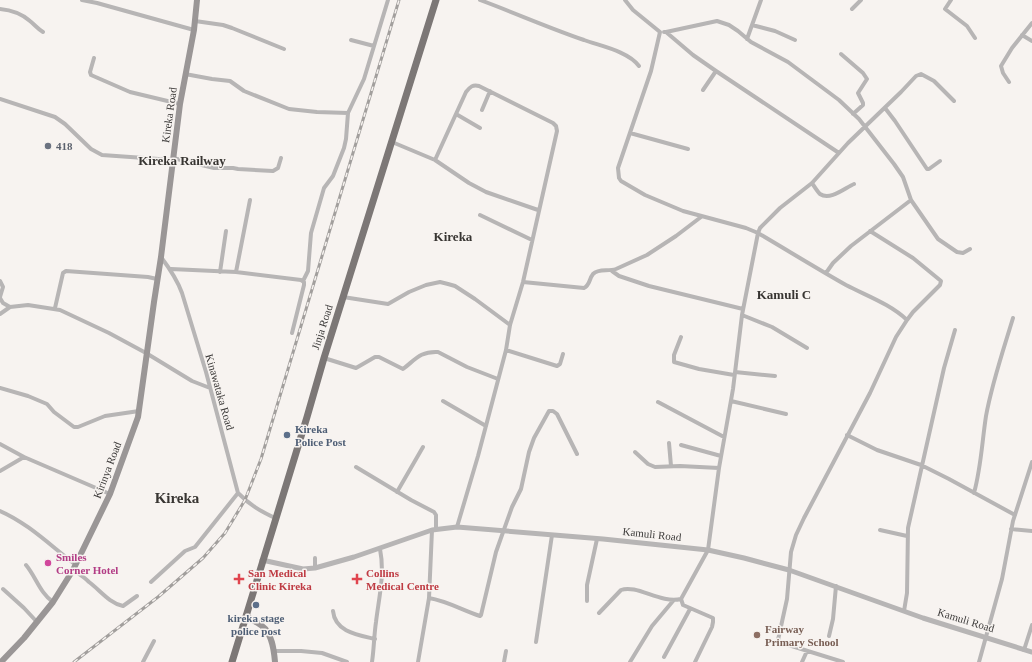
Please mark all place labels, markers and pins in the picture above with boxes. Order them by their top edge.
place label: 418 [56,140,73,152]
marker: 418 [43,141,53,151]
place label: Kireka Police Post [295,423,346,448]
marker: Kireka Police Post [282,430,292,440]
place label: Smiles Corner Hotel [56,551,118,576]
marker: Smiles Corner Hotel [43,558,53,568]
place label: San Medical Clinic Kireka [248,567,312,592]
place label: Collins Medical Centre [366,567,439,592]
marker: San Medical Clinic Kireka [233,573,245,585]
marker: Collins Medical Centre [351,573,363,585]
marker: kireka stage police post [251,600,261,610]
place label: kireka stage police post [228,612,285,637]
place label: Fairway Primary School [765,623,839,648]
marker: Fairway Primary School [752,630,762,640]

